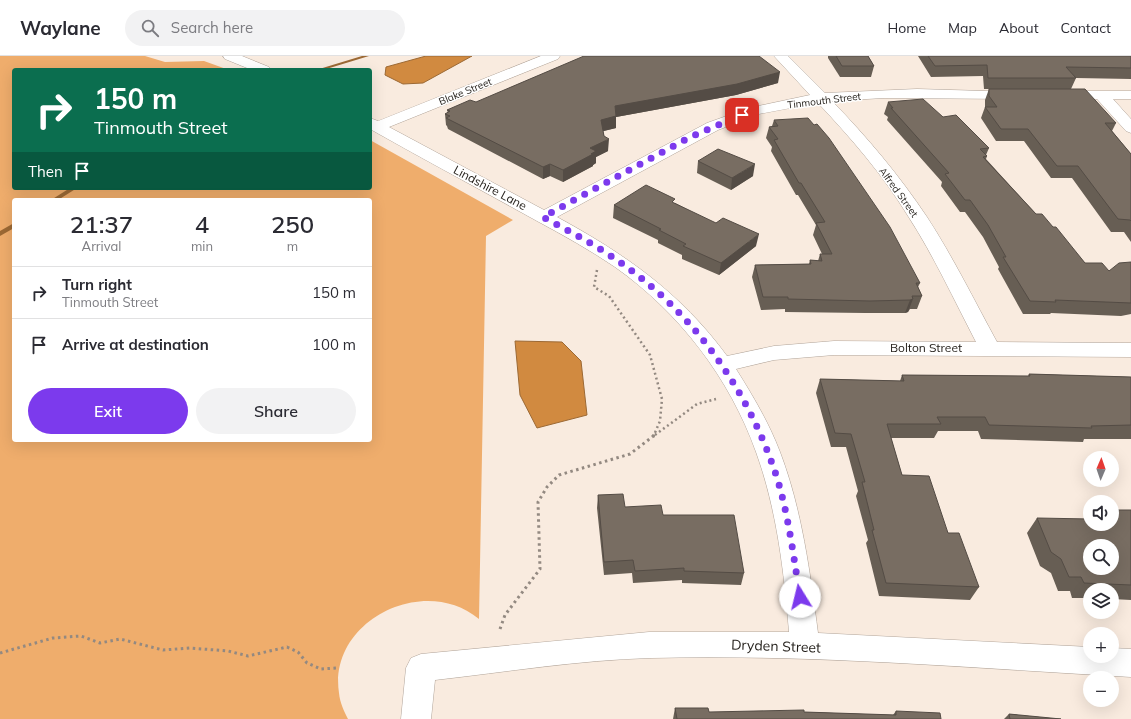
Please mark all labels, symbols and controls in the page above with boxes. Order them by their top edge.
search box [125,10,405,46]
text: Waylane [20,16,101,40]
icon: search [139,17,161,39]
text: Search here [171,18,253,37]
text: Home [887,19,926,37]
text: Map [948,19,977,37]
text: About [999,19,1039,37]
text: Contact [1061,19,1111,37]
street label: Blake Street [437,75,494,108]
text: 150 m [94,81,177,116]
icon: right [28,84,80,136]
street label: Tinmouth Street [786,89,862,111]
pin [725,98,759,132]
icon: arrive [731,104,753,126]
text: Tinmouth Street [94,116,228,139]
icon: arrive [71,160,93,182]
text: Then [28,162,63,181]
street label: Lindshire Lane [451,162,529,213]
street label: Alfred Street [876,165,921,220]
text: 21:37 [70,209,133,239]
text: 4 [195,209,209,239]
text: 250 [271,209,314,239]
text: Arrival [82,238,121,254]
text: min [191,238,213,254]
text: m [287,238,298,254]
text: Turn right [62,275,132,294]
icon: right [28,282,50,304]
text: 150 m [312,283,356,302]
text: Tinmouth Street [62,294,158,310]
icon: arrive [28,334,50,356]
text: Arrive at destination [62,335,209,354]
text: 100 m [312,335,356,354]
street label: Bolton Street [890,340,962,355]
button: Exit [28,388,188,434]
button: Share [196,388,356,434]
north arrow [1083,451,1119,487]
map controls [1083,451,1119,707]
button: sound [1083,495,1119,531]
button: search [1083,539,1119,575]
position arrow [779,576,821,618]
button: layers [1083,583,1119,619]
button: + [1083,627,1119,663]
street label: Dryden Street [731,635,821,657]
button: − [1083,671,1119,707]

